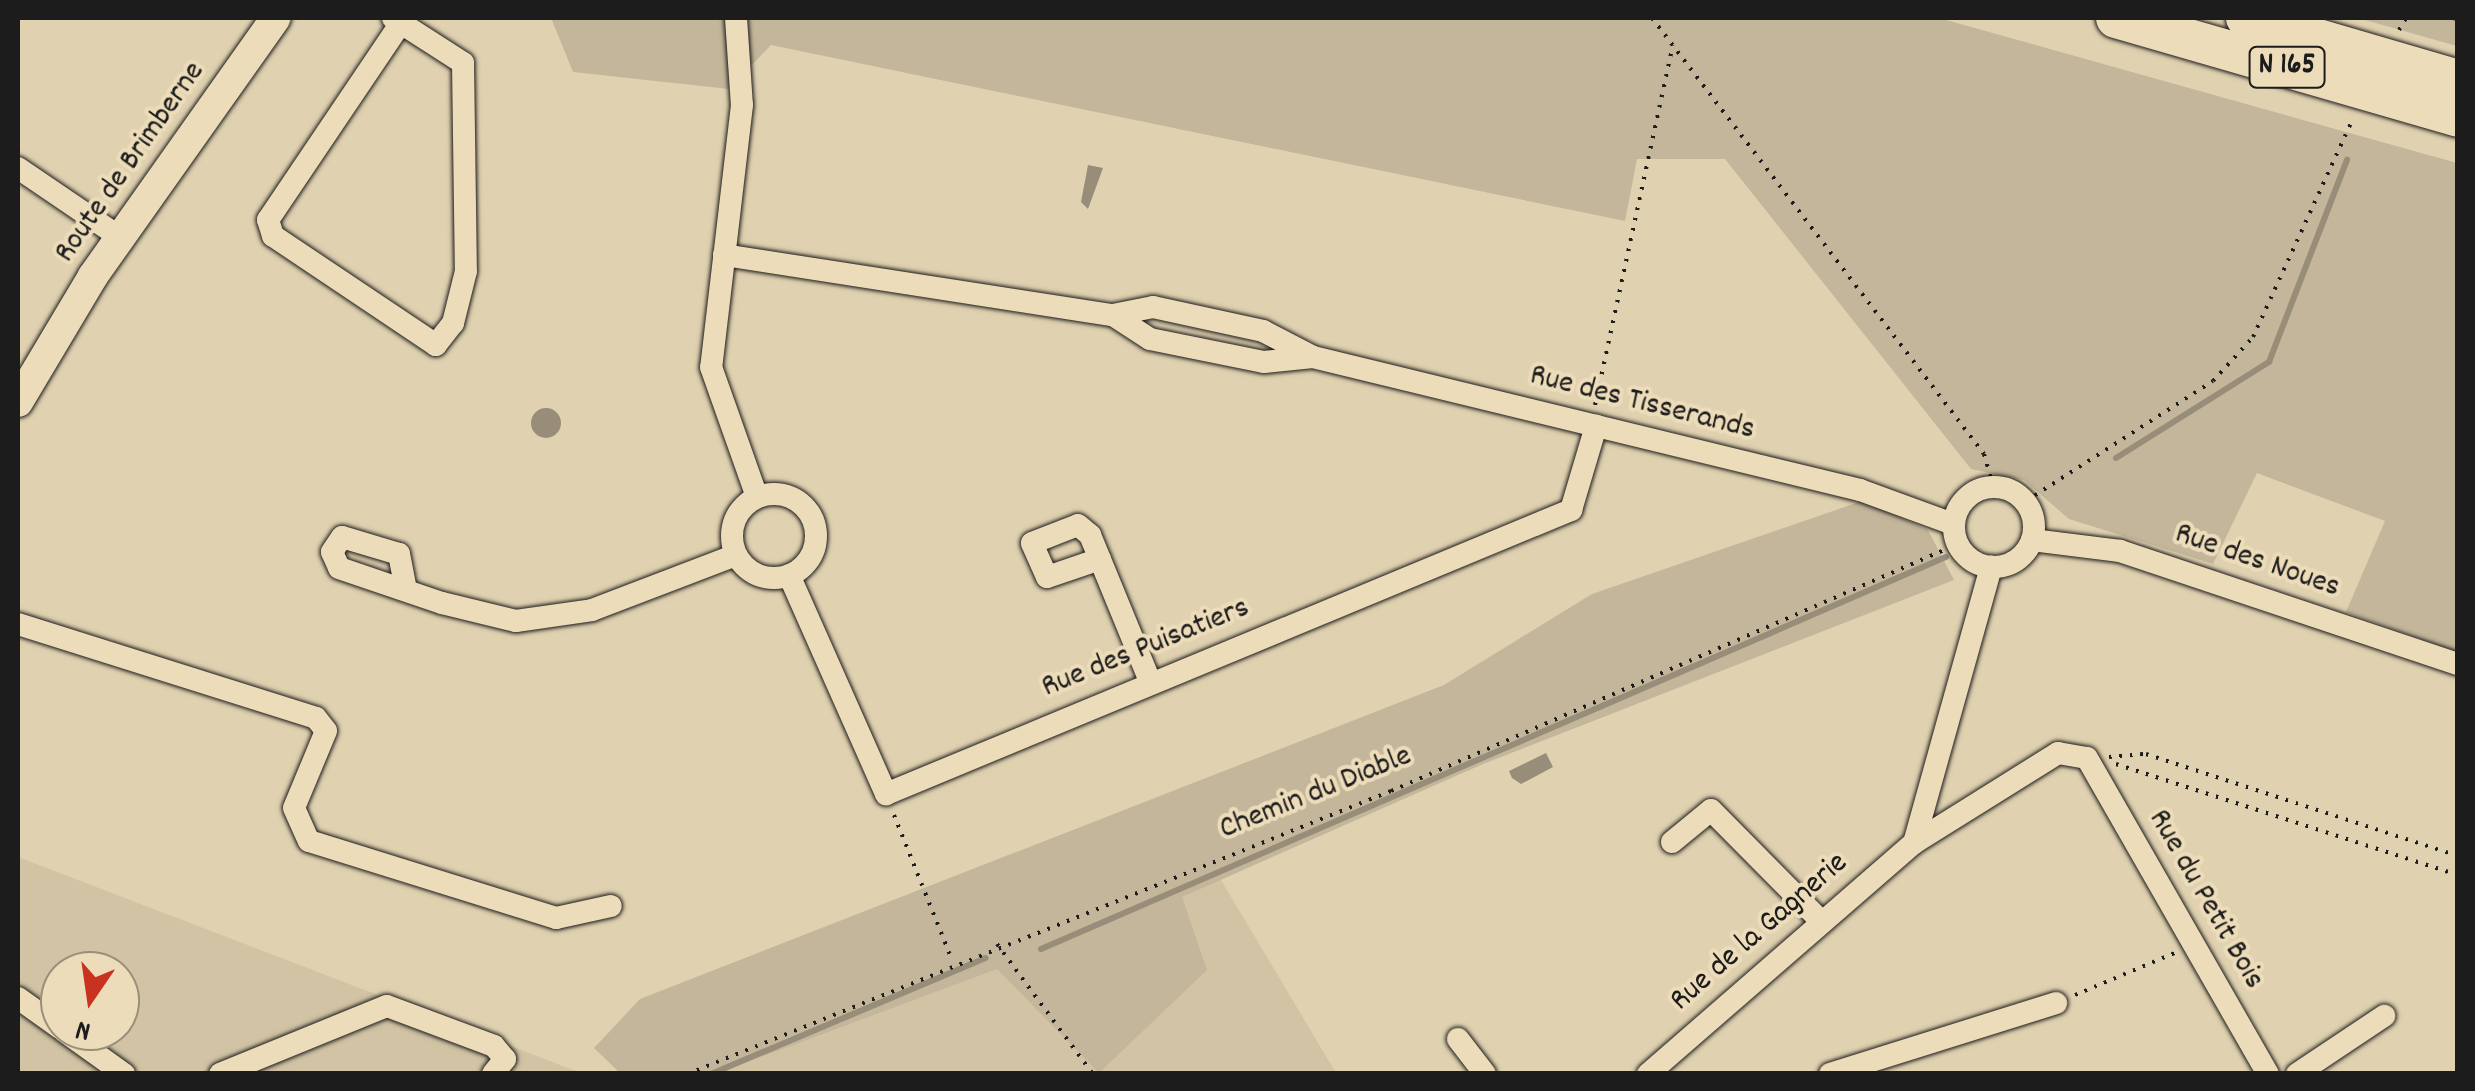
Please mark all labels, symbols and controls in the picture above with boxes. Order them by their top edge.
road number: N 165 [2247,42,2327,92]
street label: Route de Brimberne [47,55,215,271]
street label: Rue des Tisserands [1526,357,1758,451]
street label: Rue des Noues [2169,516,2345,608]
street label: Rue des Puisatiers [1037,590,1255,708]
street label: Chemin du Diable [1214,738,1418,850]
street label: Rue du Petit Bois [2138,803,2272,997]
street label: Rue de la Gagnerie [1663,845,1857,1021]
north arrow [40,951,140,1051]
text: N [72,1007,95,1049]

